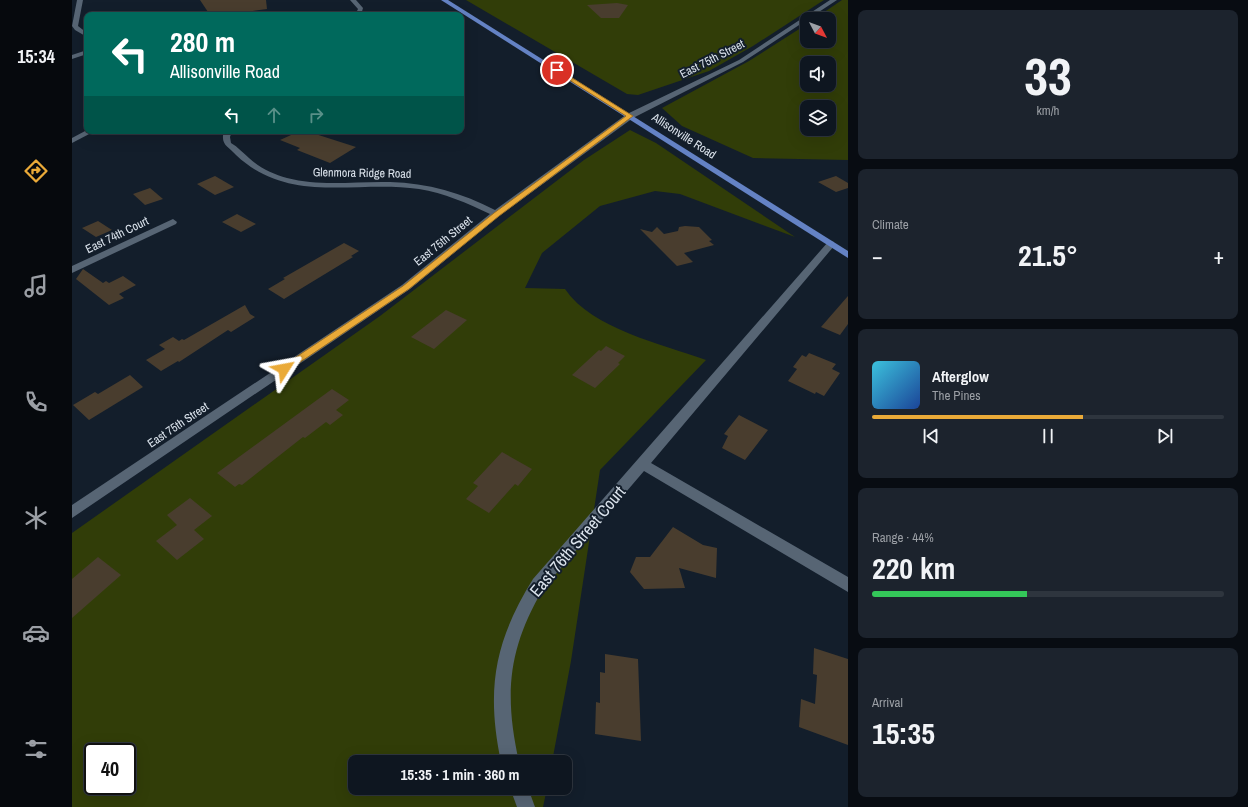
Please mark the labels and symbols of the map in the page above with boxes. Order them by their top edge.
north arrow [800,12,836,48]
street label: East 75th Street [677,36,747,82]
pin [540,53,574,87]
street label: Allisonville Road [648,109,719,163]
street label: Glenmora Ridge Road [313,164,411,182]
street label: East 75th Street [411,212,476,269]
street label: East 74th Court [83,213,151,257]
position arrow [263,348,305,390]
street label: East 75th Street [144,398,212,451]
street label: East 76th Street Court [524,481,630,601]
speed limit sign: 40 [84,743,136,795]

